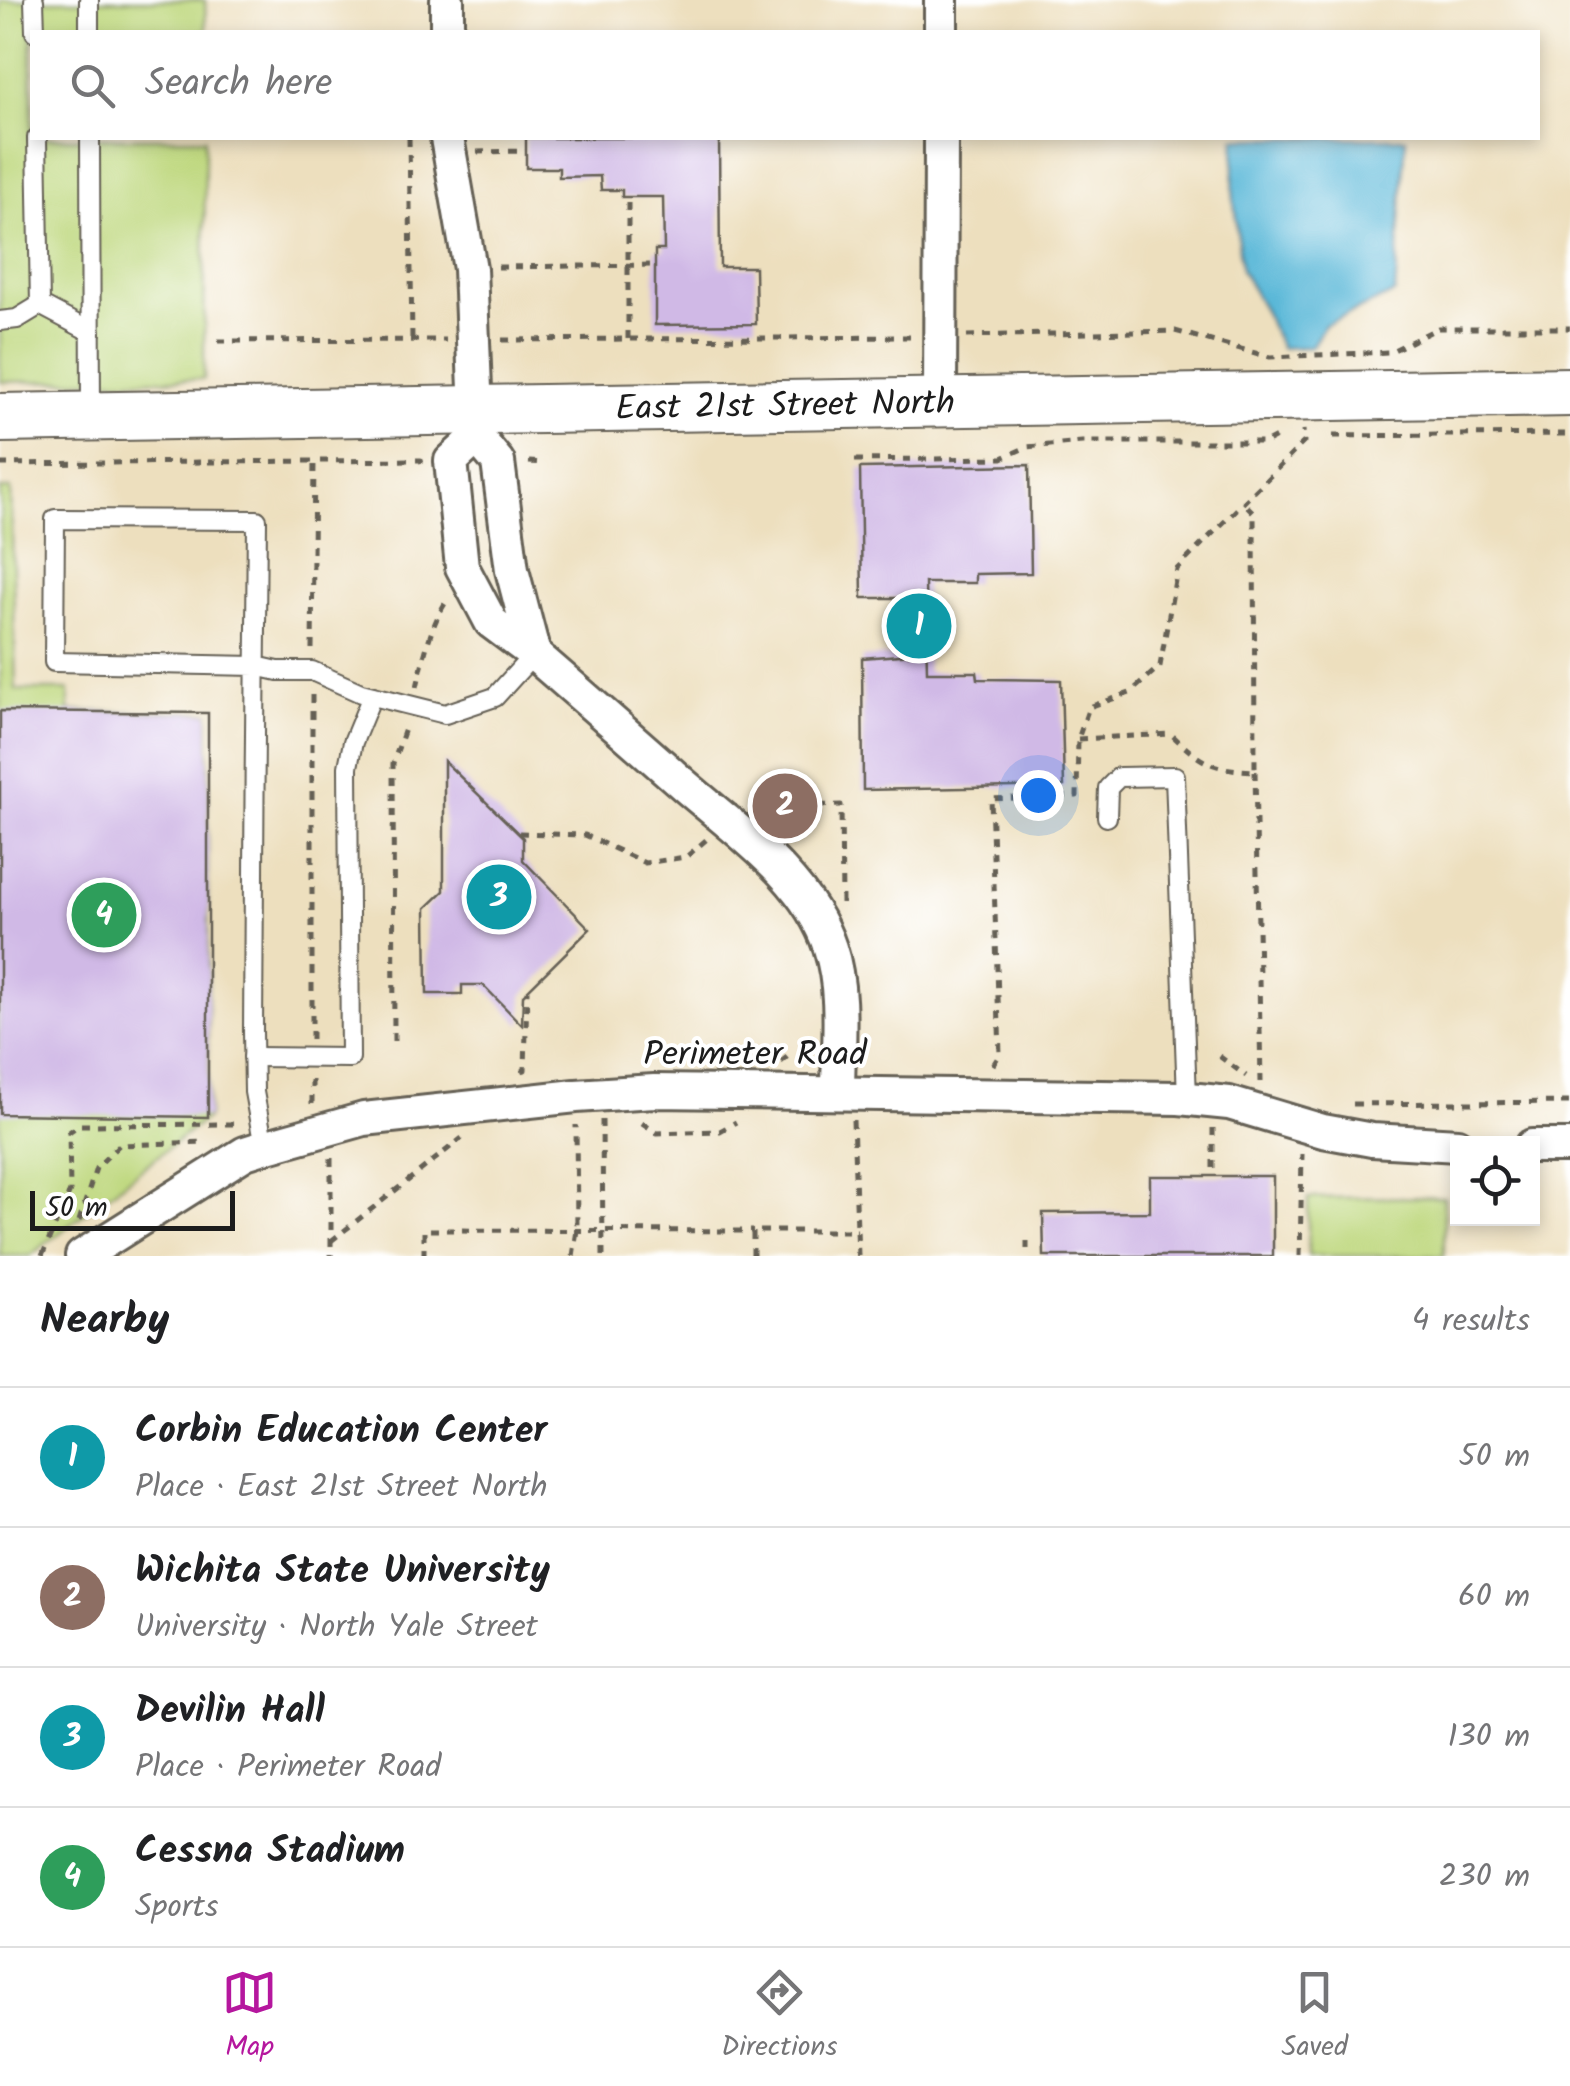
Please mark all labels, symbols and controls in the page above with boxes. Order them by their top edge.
search box [30,30,1540,140]
text: Search here [145,55,332,115]
icon: search [65,58,120,113]
street label: East 21st Street North [615,376,955,438]
pin: 1 [886,588,952,664]
pin: 2 [752,768,818,844]
your location [1013,770,1064,821]
pin: 3 [466,860,532,934]
pin: 4 [72,878,136,952]
street label: Perimeter Road [643,1028,868,1084]
map controls [1450,1136,1540,1226]
button: locate [1450,1136,1540,1226]
scale bar [30,1186,235,1230]
text: 50 m [45,1186,108,1231]
text: Nearby [40,1288,169,1355]
text: 4 results [1412,1296,1530,1347]
text: Corbin Education Center [135,1402,547,1462]
text: 1 [68,1432,77,1483]
text: 50 m [1459,1432,1530,1483]
text: Place · East 21st Street North [135,1462,547,1513]
text: Wichita State University [135,1542,550,1602]
text: 2 [63,1572,82,1623]
text: 60 m [1458,1572,1530,1623]
text: University · North Yale Street [135,1602,538,1653]
text: Devilin Hall [135,1682,325,1742]
text: 3 [64,1712,81,1763]
text: 130 m [1447,1712,1530,1763]
text: Place · Perimeter Road [135,1742,441,1793]
text: Cessna Stadium [135,1822,405,1882]
text: 4 [64,1852,81,1903]
text: 230 m [1439,1852,1530,1903]
text: Sports [135,1882,218,1933]
tab: Map [222,1965,277,2070]
tab: Directions [721,1965,837,2070]
tab: Saved [1282,1965,1348,2070]

